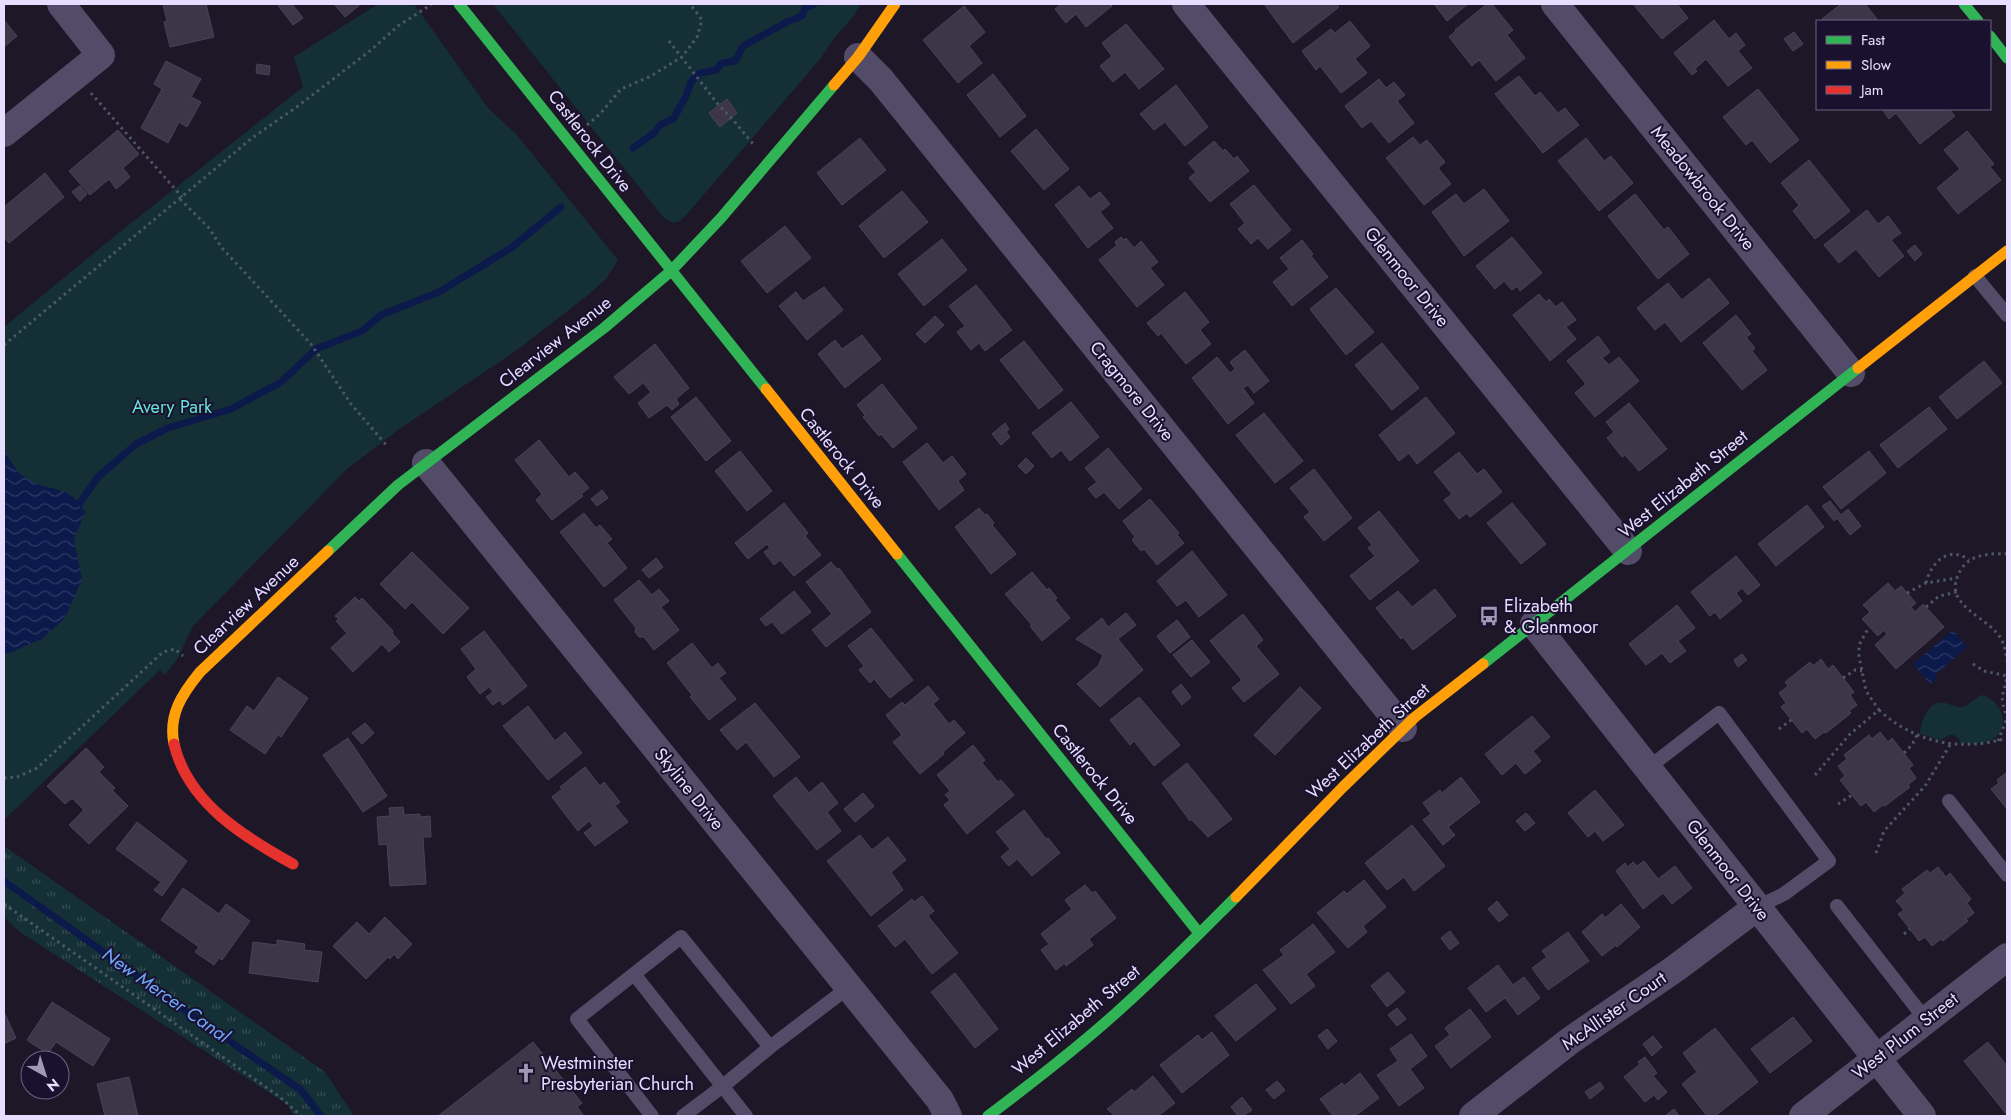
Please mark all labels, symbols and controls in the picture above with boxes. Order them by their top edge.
legend [1816,20,1991,110]
text: Fast [1861,29,1885,51]
text: Slow [1861,54,1892,76]
text: Jam [1859,79,1884,101]
street label: Castlerock Drive [542,84,638,198]
street label: Meadowbrook Drive [1645,120,1761,256]
street label: Glenmoor Drive [1358,221,1456,333]
street label: Clearview Avenue [493,290,617,394]
street label: Cragmore Drive [1084,335,1180,447]
park label: Avery Park [132,394,212,420]
street label: Castlerock Drive [793,402,891,514]
street label: West Elizabeth Street [1613,423,1754,544]
street label: Clearview Avenue [187,549,305,661]
place label: Elizabeth & Glenmoor [1504,593,1599,640]
bus stop icon: Elizabeth & Glenmoor [1478,605,1500,627]
street label: West Elizabeth Street [1301,676,1436,805]
street label: Castlerock Drive [1046,718,1144,830]
street label: Skyline Drive [648,742,730,836]
street label: Glenmoor Drive [1680,814,1776,926]
water label: New Mercer Canal [97,941,236,1050]
street label: West Elizabeth Street [1006,958,1146,1081]
street label: McAllister Court [1556,965,1672,1057]
street label: West Plum Street [1846,986,1964,1086]
north arrow [20,1050,70,1100]
place label: Westminster Presbyterian Church [541,1050,694,1097]
church icon: Westminster Presbyterian Church [515,1062,537,1084]
text: N [43,1074,64,1096]

